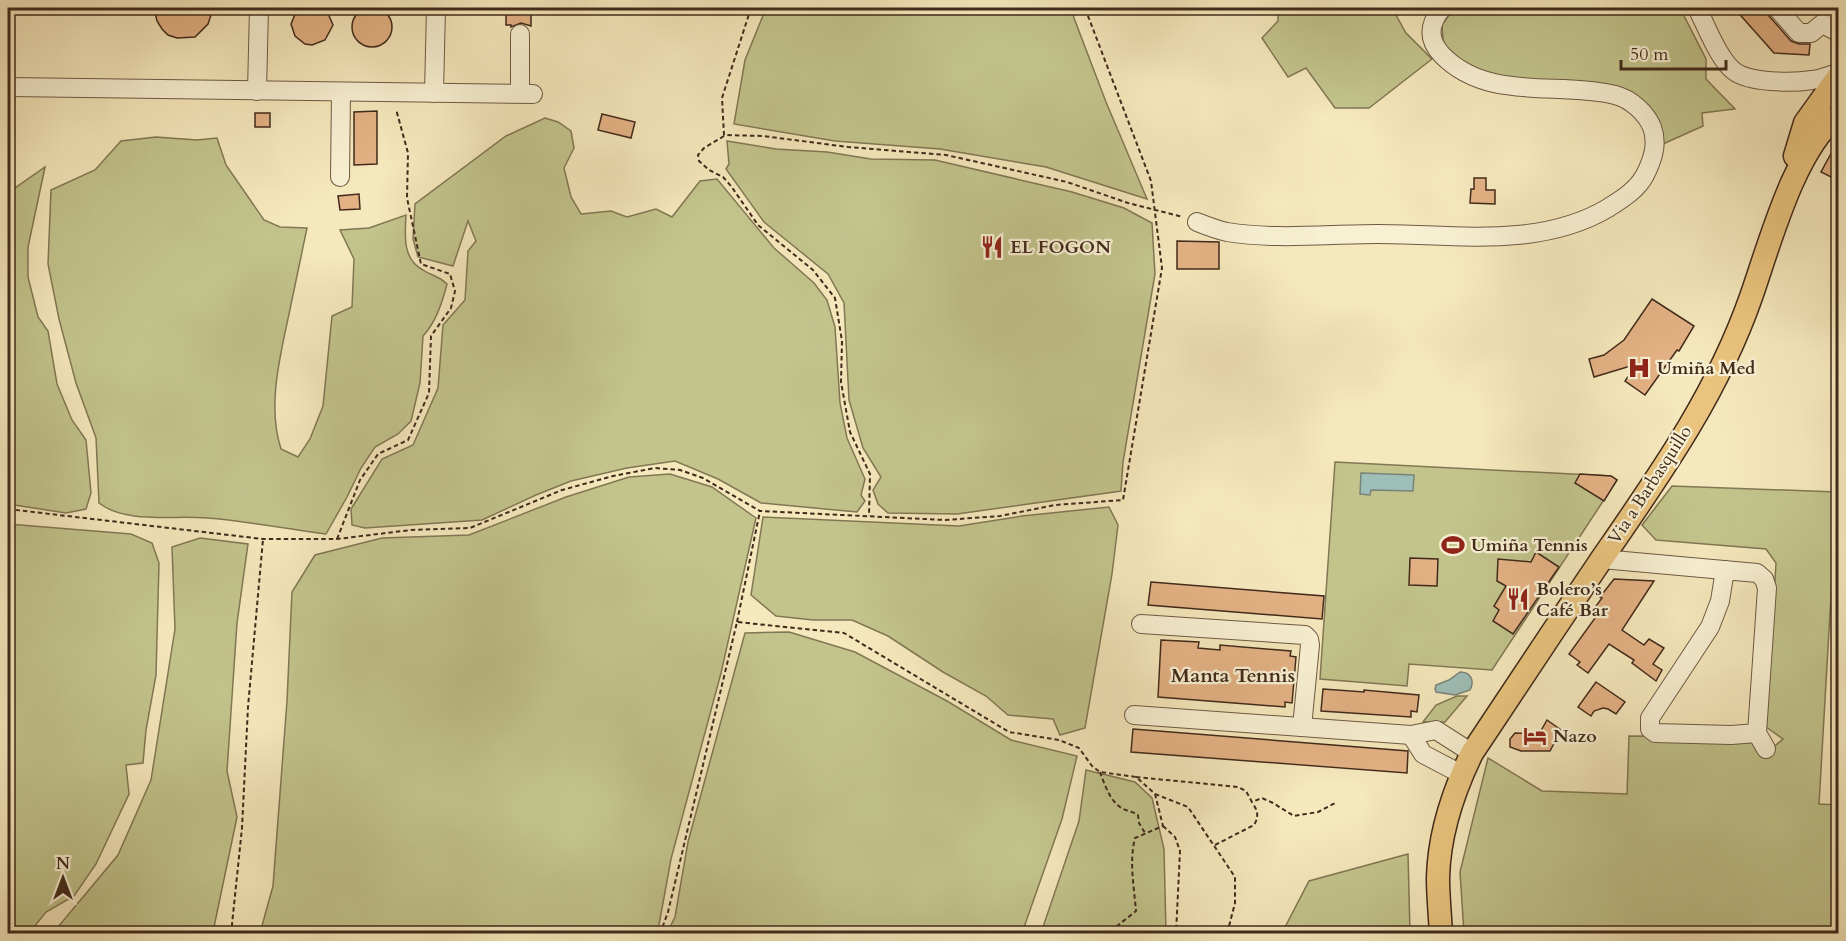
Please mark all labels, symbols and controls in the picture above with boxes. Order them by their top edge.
scale bar [1621,33,1726,71]
text: 50 m [1630,42,1669,67]
restaurant icon: EL FOGON [979,234,1005,260]
place label: EL FOGON [1010,235,1111,260]
hospital icon: Umiña Med [1626,355,1652,381]
place label: Umiña Med [1657,356,1756,381]
street label: Via a Barbasquillo [1602,421,1698,549]
sports icon: Umiña Tennis [1440,532,1466,558]
place label: Umiña Tennis [1471,533,1588,558]
place label: Bolero’s Café Bar [1536,577,1609,623]
restaurant icon: Bolero’s Café Bar [1505,586,1531,612]
district label: Manta Tennis [1171,662,1295,689]
hotel icon: Nazo [1522,723,1548,749]
place label: Nazo [1553,724,1597,749]
north arrow [33,848,93,908]
text: N [56,853,70,875]

